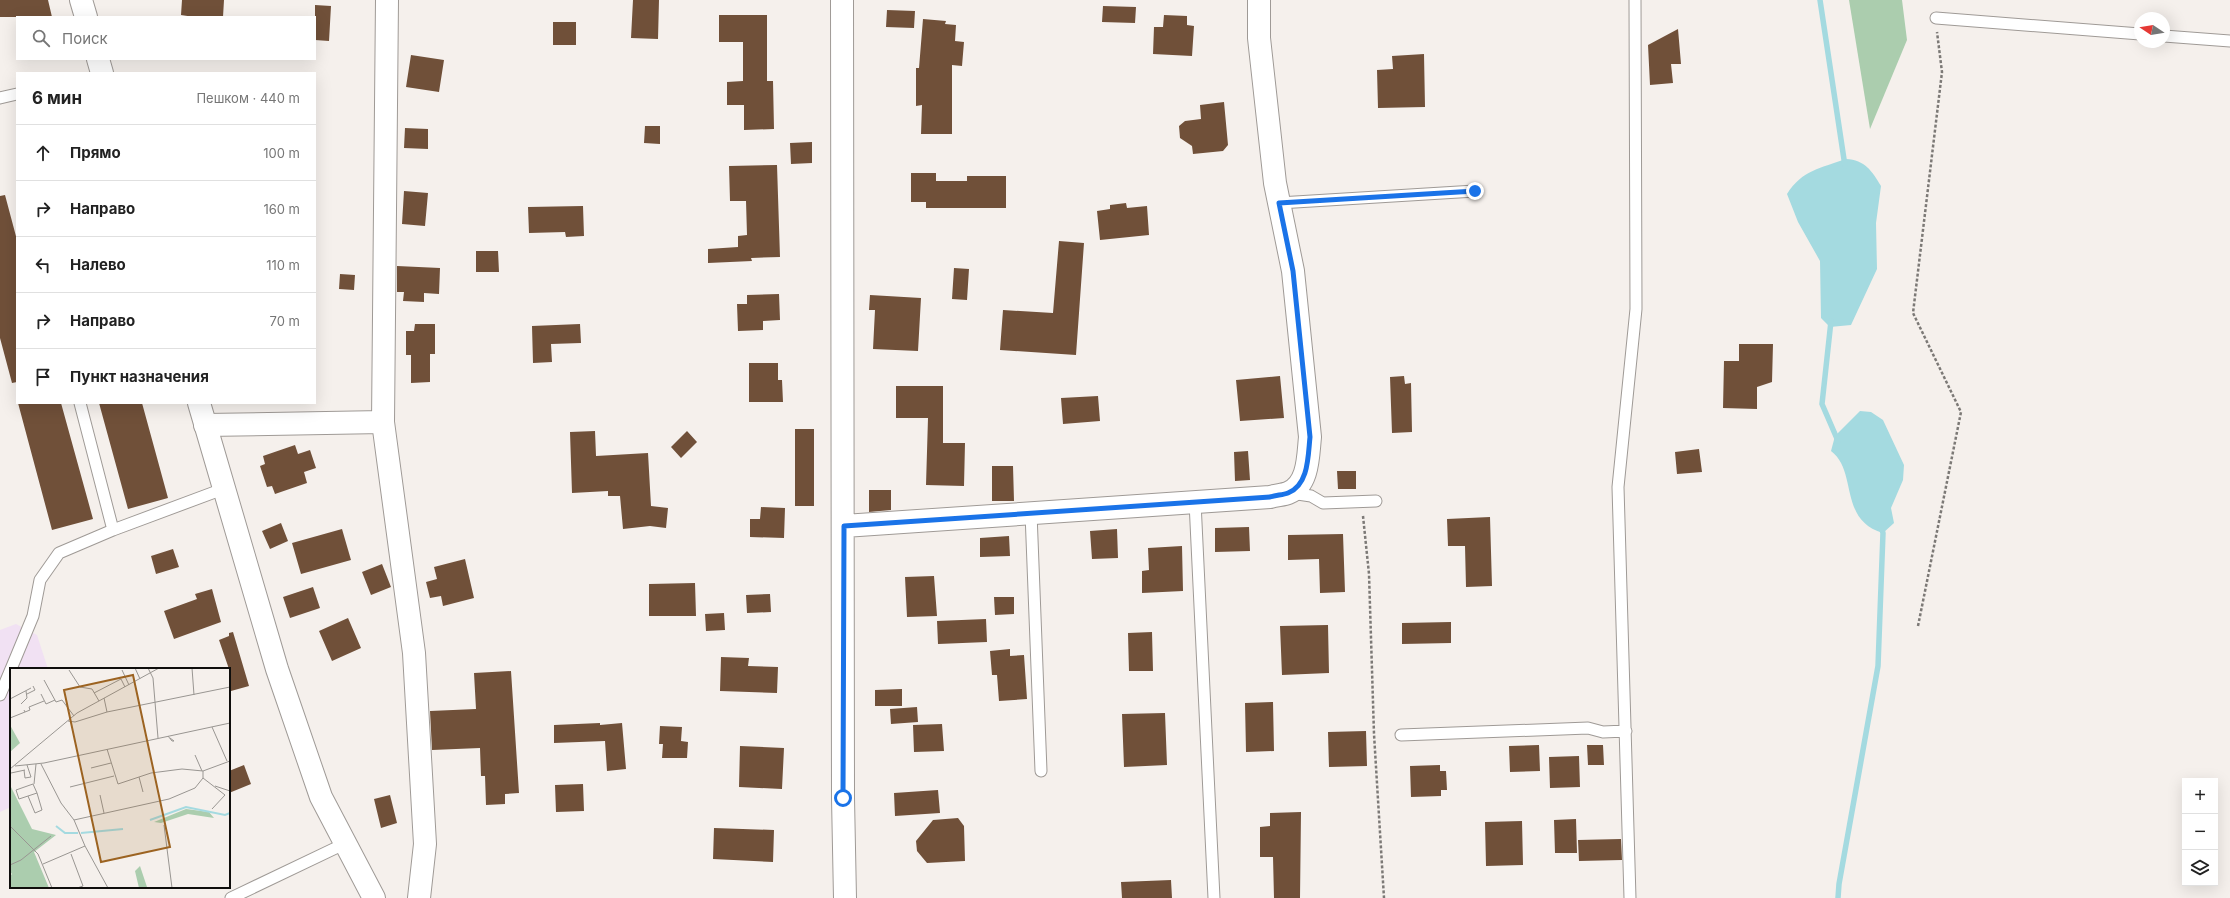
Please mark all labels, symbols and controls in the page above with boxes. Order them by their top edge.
north arrow [2134,12,2170,48]
search box [16,16,316,60]
icon: search [30,27,52,49]
text: Поиск [62,29,108,48]
text: 6 мин [32,88,82,108]
text: Пешком · 440 m [196,90,300,106]
icon: ahead [32,142,54,164]
text: Прямо [70,143,121,162]
text: 100 m [263,145,300,161]
route end [1466,182,1484,200]
icon: right [32,198,54,220]
text: Направо [70,199,135,218]
text: 160 m [263,201,300,217]
icon: left [32,254,54,276]
text: Налево [70,255,126,274]
text: 110 m [266,257,300,273]
icon: right [32,310,54,332]
text: Направо [70,311,135,330]
text: 70 m [270,313,300,329]
icon: arrive [32,366,54,388]
text: Пункт назначения [70,367,209,386]
inset map [10,668,230,888]
map controls [2182,778,2218,886]
button: + [2182,778,2218,814]
route start [834,789,852,807]
button: − [2182,814,2218,850]
button: layers [2182,850,2218,886]

